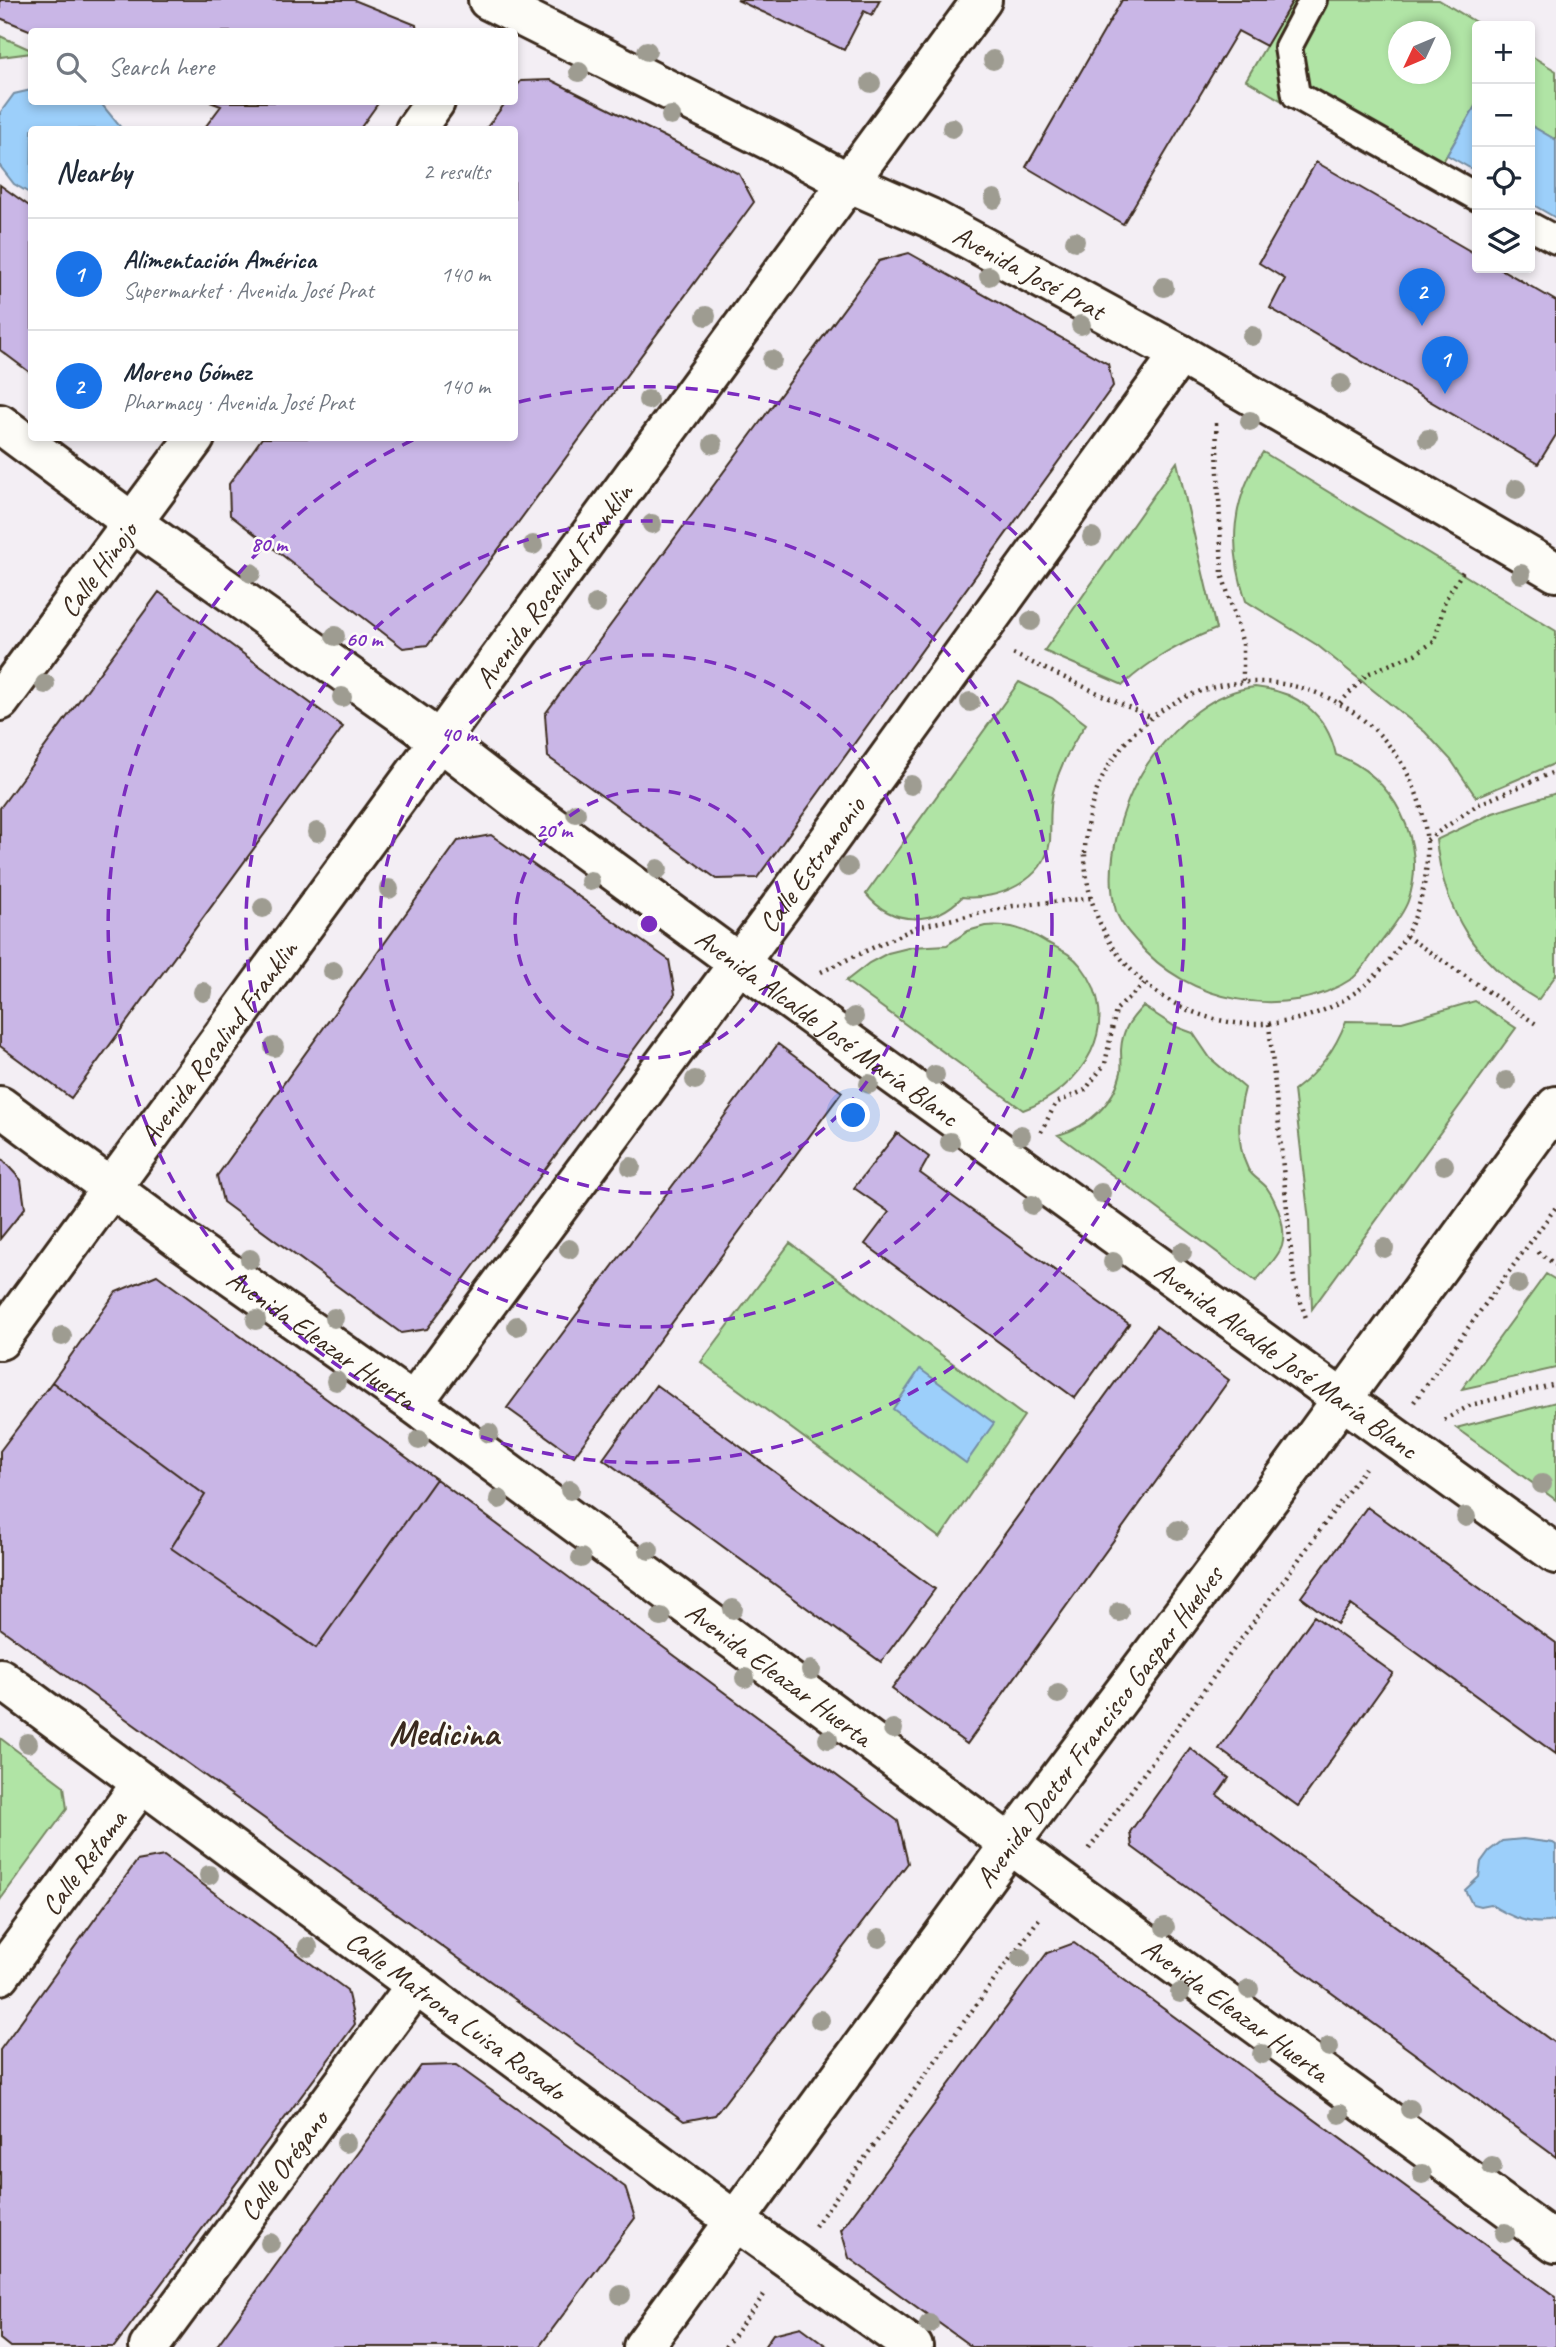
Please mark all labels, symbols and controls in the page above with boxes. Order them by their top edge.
north arrow [1388,21,1451,84]
map controls [1472,21,1535,273]
button: + [1472,21,1535,84]
search box [28,28,518,105]
icon: search [52,48,90,86]
text: Search here [108,50,214,83]
button: − [1472,84,1535,147]
button: locate [1472,147,1535,210]
text: Nearby [56,153,132,191]
text: 2 results [423,157,490,186]
button: layers [1472,210,1535,273]
street label: Avenida José Prat [947,217,1114,329]
text: Alimentación América [123,243,316,276]
text: 1 [74,260,84,289]
text: 140 m [441,260,490,289]
pin: 2 [1399,268,1445,326]
text: Supermarket · Avenida José Prat [123,276,374,305]
pin: 1 [1422,336,1468,394]
text: Moreno Gómez [123,355,251,388]
text: 2 [74,372,84,401]
text: 140 m [441,372,490,401]
text: Pharmacy · Avenida José Prat [123,388,354,417]
street label: Avenida Rosalind Franklin [467,474,641,694]
street label: Calle Hinojo [51,512,146,624]
text: 80 m [251,531,289,557]
text: 60 m [346,626,384,652]
text: 40 m [441,721,479,747]
street label: Calle Estramonio [750,788,874,939]
text: 20 m [536,817,574,843]
centre of rings [637,912,661,936]
street label: Avenida Alcalde José María Blanc [689,920,967,1135]
street label: Avenida Rosalind Franklin [131,932,306,1152]
your location [836,1098,870,1132]
street label: Avenida Alcalde José María Blanc [1148,1252,1427,1467]
street label: Avenida Eleazar Huerta [220,1260,425,1419]
street label: Avenida Doctor Francisco Gaspar Huelves [967,1557,1232,1894]
street label: Avenida Eleazar Huerta [679,1593,881,1755]
district label: Medicina [389,1711,502,1756]
street label: Calle Retama [33,1801,135,1922]
street label: Calle Matrona Luisa Rosado [340,1922,575,2109]
street label: Avenida Eleazar Huerta [1136,1930,1338,2091]
street label: Calle Orégano [231,2100,337,2227]

